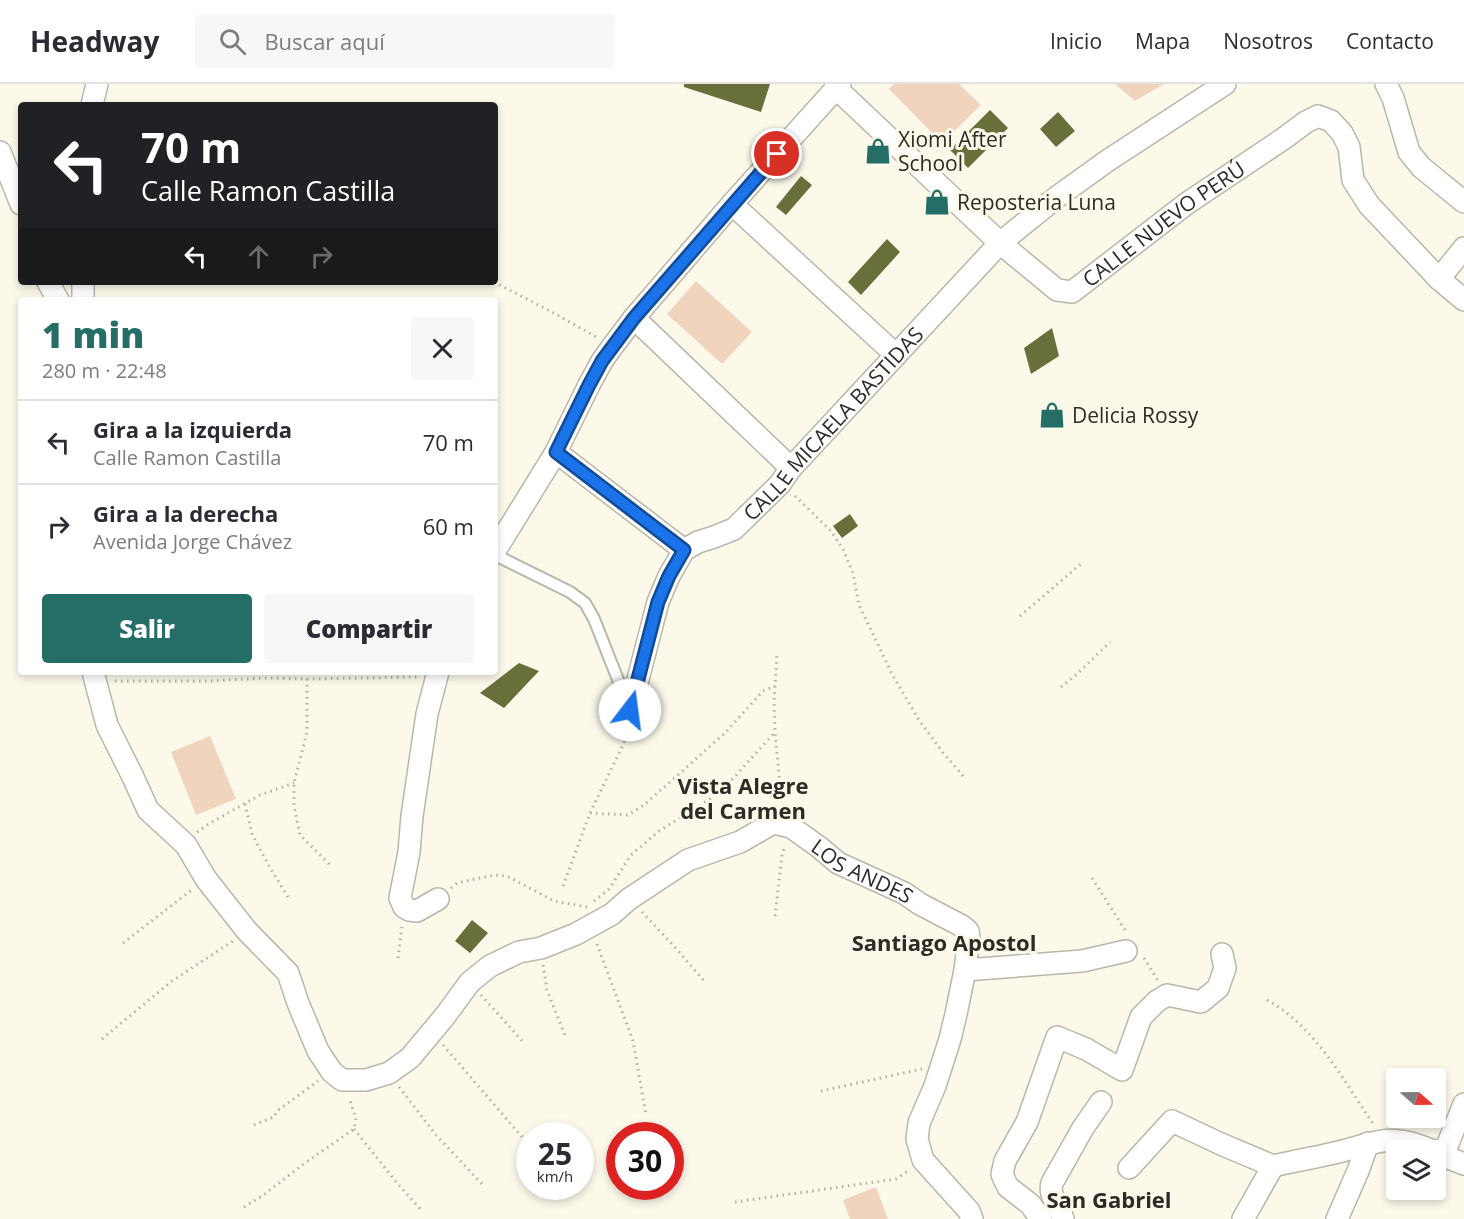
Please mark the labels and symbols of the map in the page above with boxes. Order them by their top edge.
place label: Xiomi After School [898,125,1007,177]
pin [751,128,802,179]
shop icon: Xiomi After School [863,136,893,166]
street label: CALLE NUEVO PERÚ [1077,155,1250,293]
shop icon: Reposteria Luna [922,187,952,217]
place label: Reposteria Luna [957,188,1116,216]
street label: CALLE MICAELA BASTIDAS [737,321,929,527]
shop icon: Delicia Rossy [1037,400,1067,430]
place label: Delicia Rossy [1072,401,1199,429]
position arrow [598,678,662,742]
district label: Vista Alegre del Carmen [678,770,808,825]
street label: LOS ANDES [806,832,919,909]
district label: Santiago Apostol [852,927,1036,957]
north arrow [1386,1068,1446,1128]
speed limit sign: 30 [606,1122,684,1200]
district label: San Gabriel [1046,1184,1172,1214]

